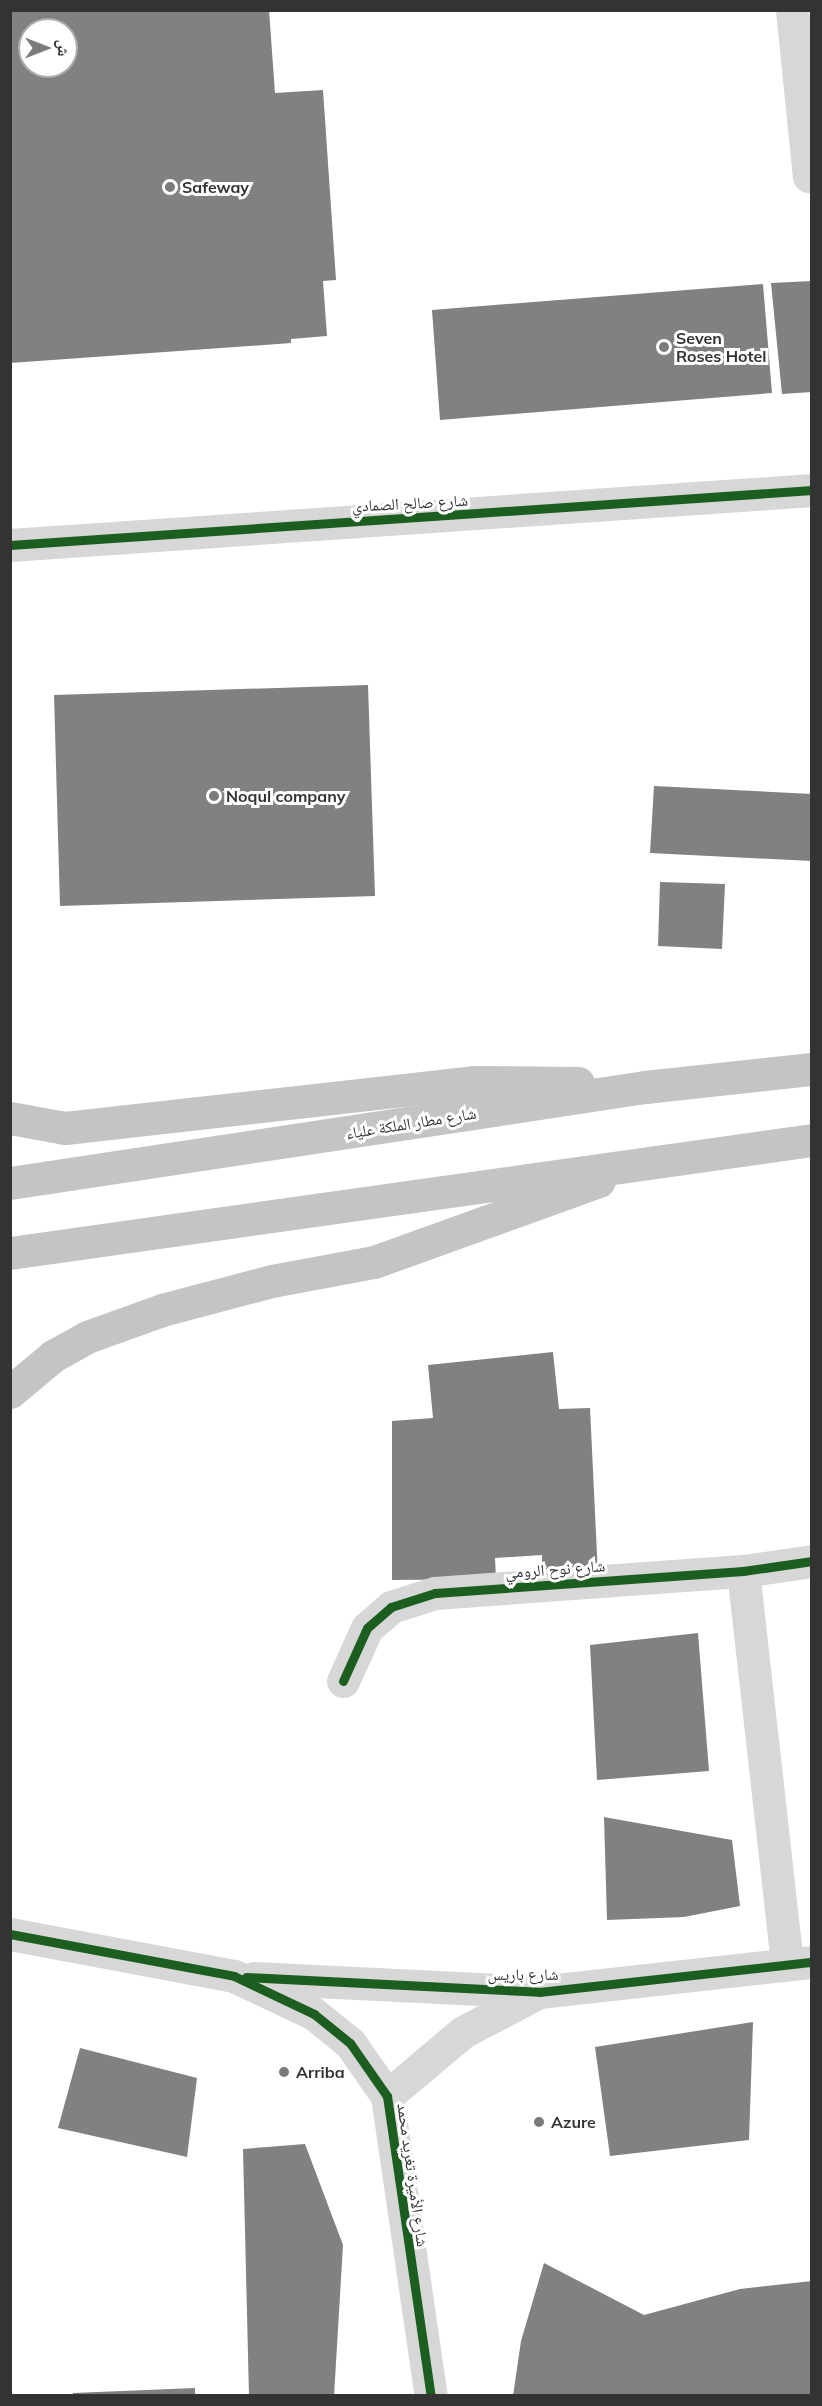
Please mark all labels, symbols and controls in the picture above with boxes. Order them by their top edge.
north arrow [18,18,78,78]
text: ش [54,40,74,56]
place label: Safeway [182,177,249,197]
marker: Safeway [163,180,177,194]
place label: Seven Roses Hotel [676,328,766,366]
marker: Seven Roses Hotel [657,340,671,354]
street label: شارع صالح الصمادي [351,490,469,516]
place label: Noqul company [226,786,345,806]
marker: Noqul company [207,789,221,803]
street label: شارع مطار الملكة علياء [344,1103,478,1143]
street label: شارع نوح الرومي [504,1556,606,1582]
street label: شارع باريس [488,1964,558,1984]
place label: Arriba [296,2062,345,2082]
marker: Arriba [277,2065,291,2079]
street label: شارع الأميرة تغريد محمد [393,2102,433,2248]
place label: Azure [551,2112,596,2132]
marker: Azure [532,2115,546,2129]

